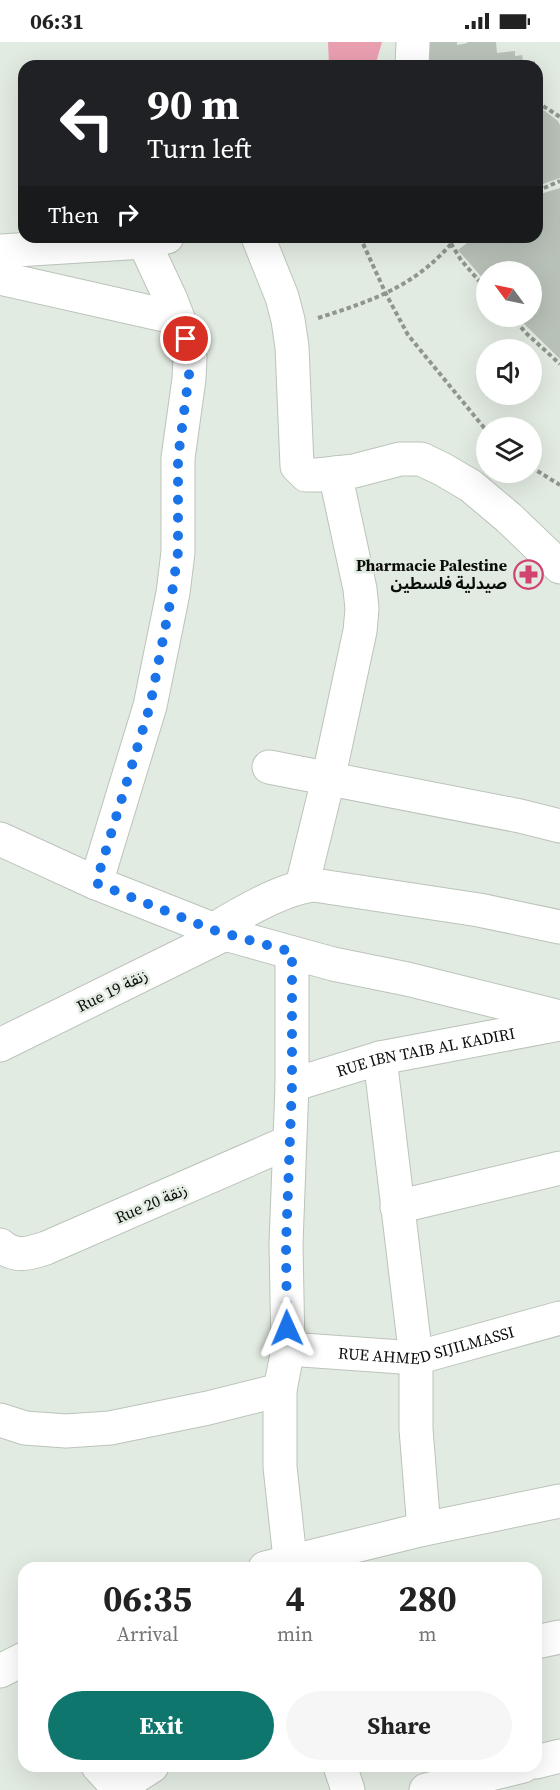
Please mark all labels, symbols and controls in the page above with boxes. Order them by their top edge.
text: 06:31 [30,6,84,36]
text: 90 m [147,75,240,133]
icon: left [48,84,126,162]
text: Turn left [147,130,251,167]
icon: right [111,198,144,231]
text: Then [48,200,99,230]
north arrow [476,261,542,327]
map controls [476,261,542,483]
pin [160,313,211,364]
icon: arrive [169,322,202,355]
button: sound [476,339,542,405]
button: layers [476,417,542,483]
place label: Pharmacie Palestine صيدلية فلسطين [356,554,507,594]
pharmacy icon: Pharmacie Palestine صيدلية فلسطين [512,558,544,590]
street label: Rue 19 زنقة [73,963,151,1017]
street label: RUE IBN TAIB AL KADIRI [333,1022,517,1082]
street label: Rue 20 زنقة [112,1178,190,1228]
position arrow [255,1296,319,1360]
street label: RUE AHMED SIJILMASSI [337,1320,517,1369]
text: 06:35 [103,1574,192,1623]
text: 4 [285,1574,305,1623]
text: 280 [398,1574,457,1623]
text: Arrival [117,1620,178,1648]
text: min [277,1620,313,1648]
text: m [419,1620,437,1648]
button: Exit [48,1691,274,1760]
button: Share [286,1691,512,1760]

